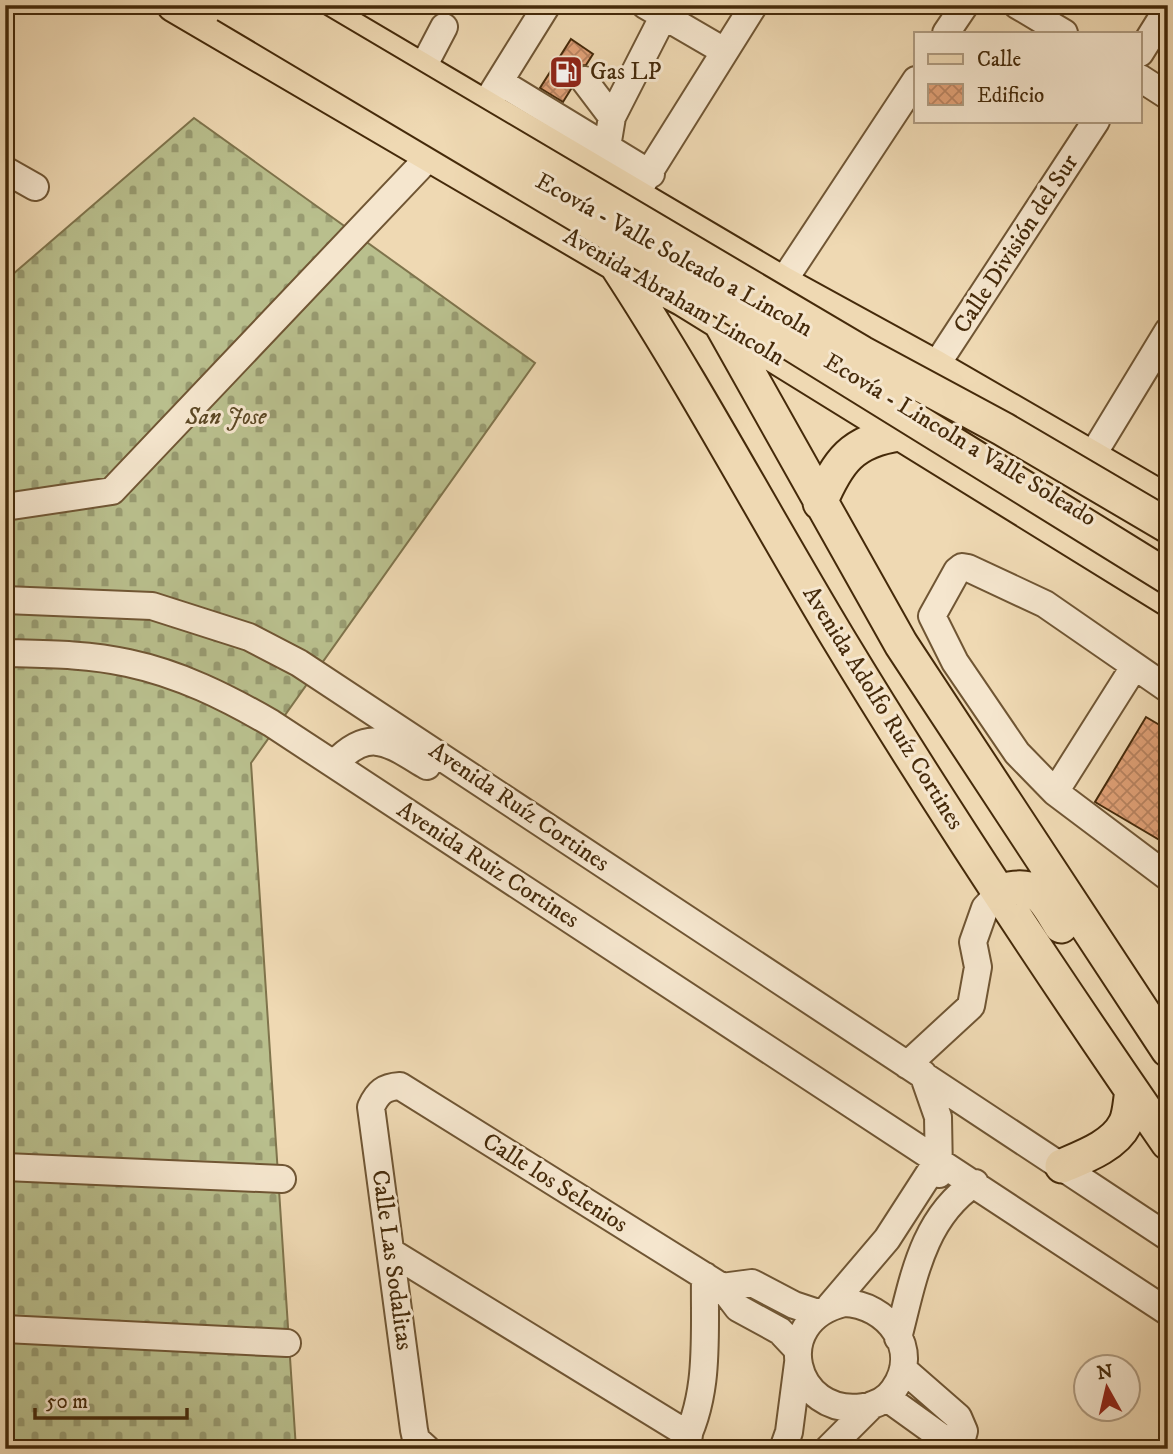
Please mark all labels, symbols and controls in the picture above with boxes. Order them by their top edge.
legend [914,32,1142,122]
text: Calle [977,47,1021,73]
fuel station icon: Gas LP [547,53,585,91]
place label: Gas LP [590,57,661,87]
text: Edificio [977,83,1044,109]
street label: Calle División del Sur [947,149,1085,339]
street label: Ecovía - Valle Soleado a Lincoln [530,166,818,344]
street label: Avenida Abraham Lincoln [558,221,790,373]
street label: Ecovía - Lincoln a Valle Soleado [818,347,1102,533]
park label: San Jose [185,402,267,432]
street label: Avenida Adolfo Ruíz Cortines [796,581,970,835]
street label: Avenida Ruíz Cortines [423,735,615,879]
street label: Avenida Ruiz Cortines [391,795,585,935]
street label: Calle los Selenios [477,1126,633,1240]
street label: Calle Las Sodalitas [364,1168,420,1352]
north arrow [1072,1352,1142,1422]
text: N [1096,1360,1115,1385]
scale bar [35,1377,187,1421]
text: 50 m [46,1389,88,1415]

